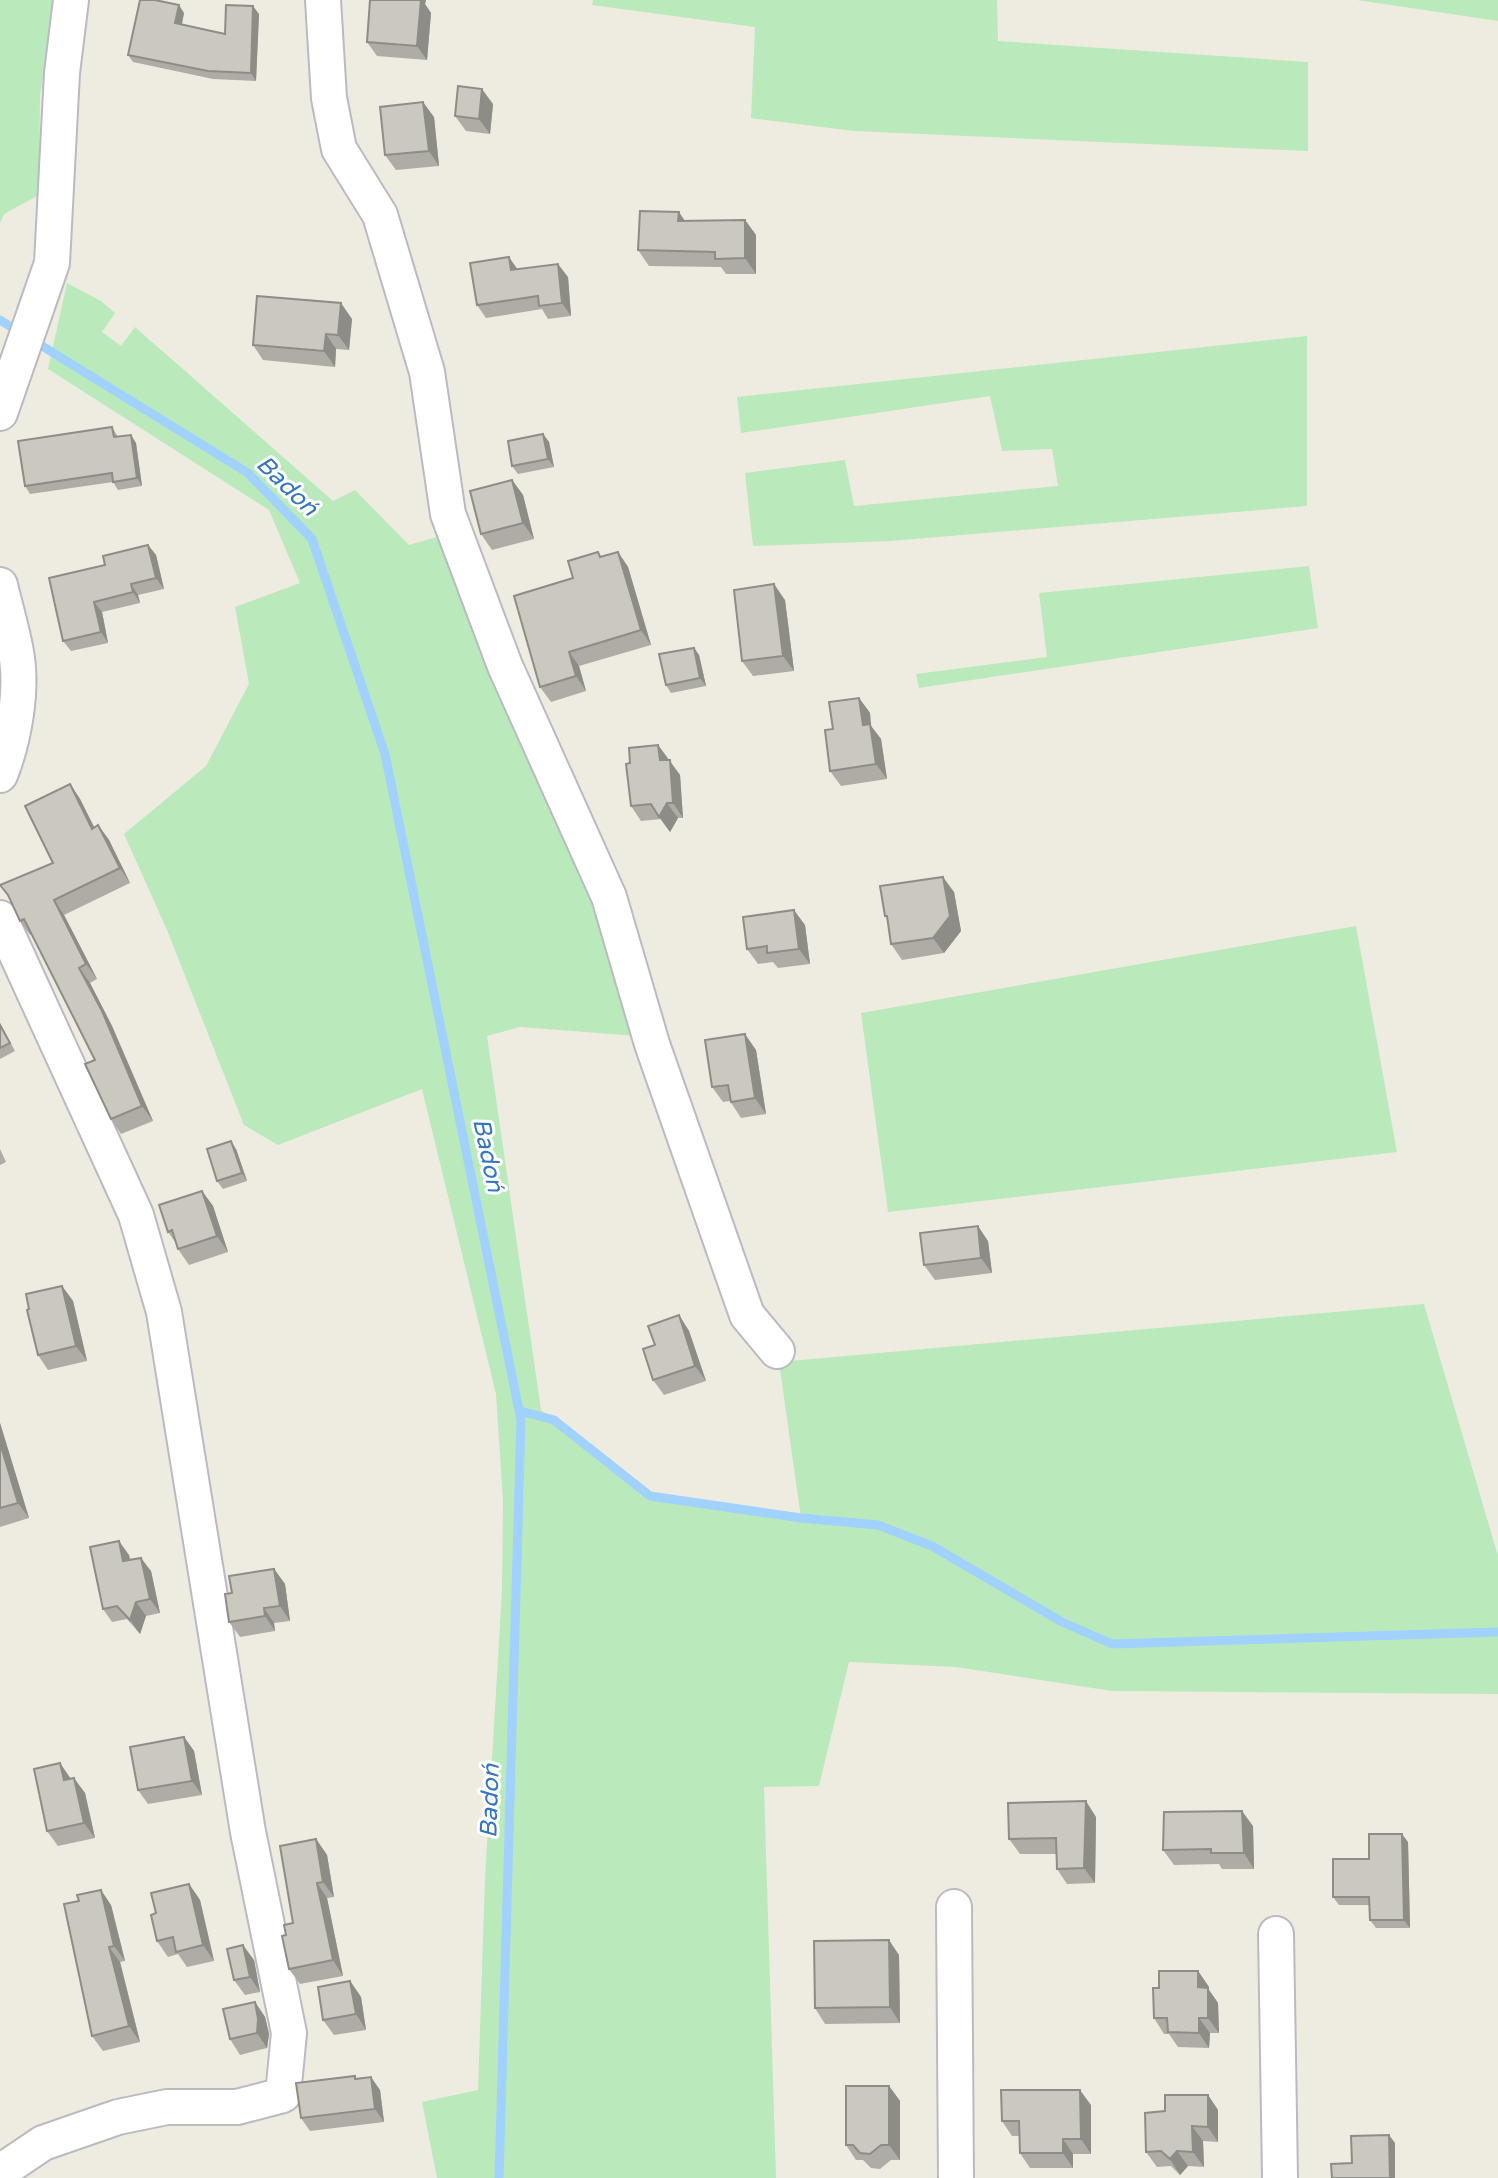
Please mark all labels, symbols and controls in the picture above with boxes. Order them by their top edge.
water label: Badoń [250,450,325,523]
water label: Badoń [466,1116,510,1196]
water label: Badoń [474,1762,506,1839]

